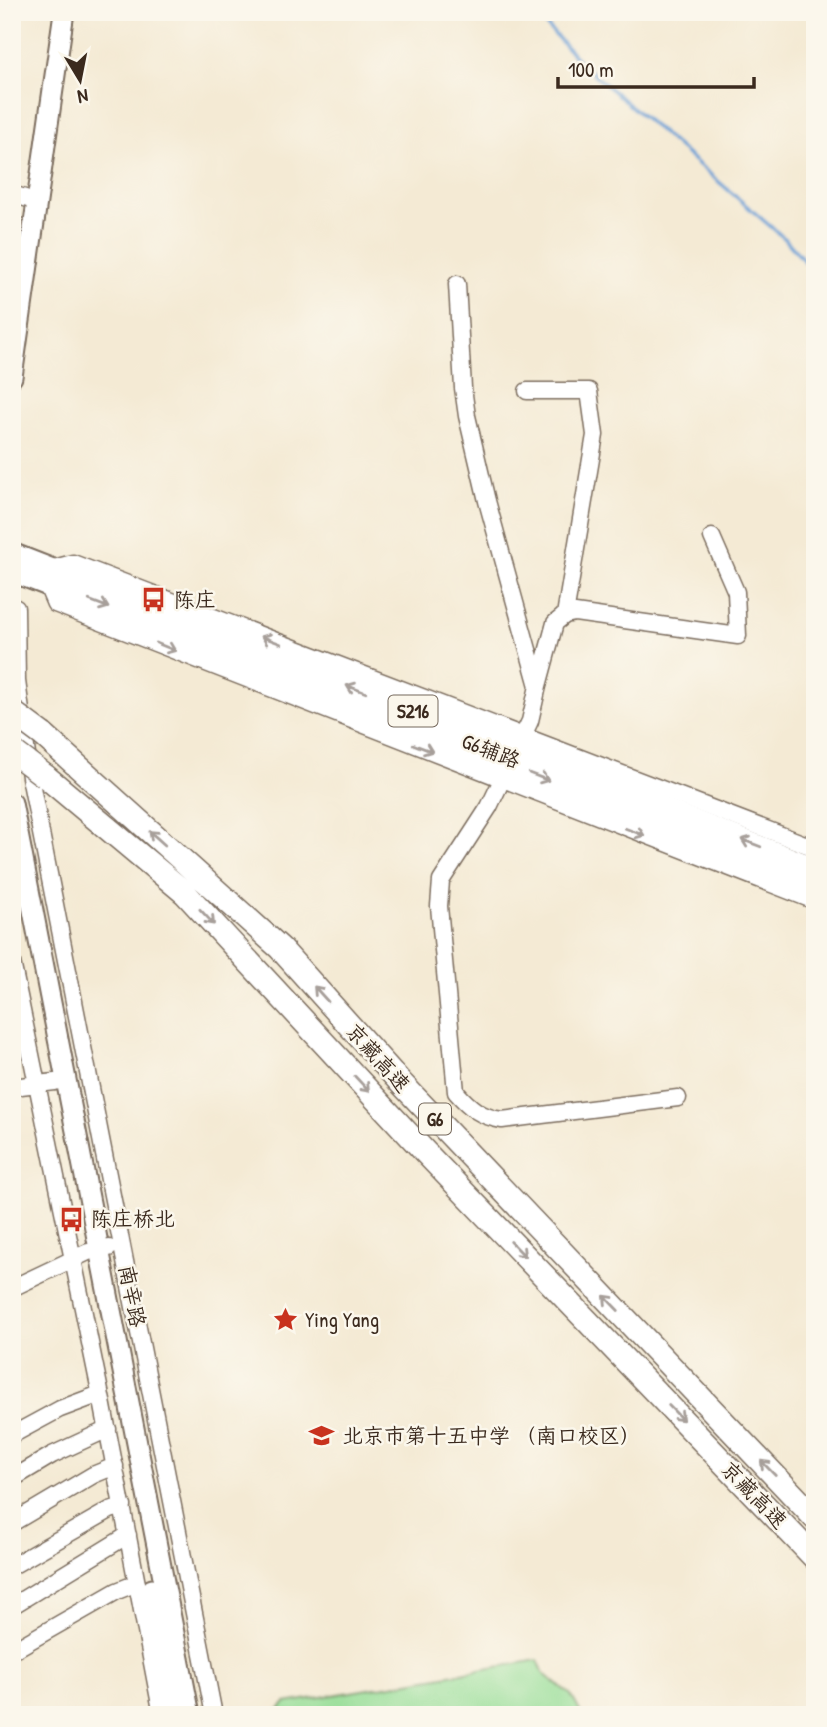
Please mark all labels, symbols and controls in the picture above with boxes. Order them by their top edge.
north arrow [46,46,116,116]
scale bar [558,46,754,90]
text: 100 m [568,55,614,84]
text: N [76,83,90,110]
place label: 陈庄 [174,585,216,614]
bus stop icon: 陈庄 [140,586,168,614]
one-way arrow [88,599,109,612]
one-way arrow [260,632,282,645]
one-way arrow [154,642,176,655]
one-way arrow [346,681,368,694]
road number: S216 [388,696,438,726]
street label: G6辅路 [458,726,525,775]
one-way arrow [412,743,434,756]
one-way arrow [527,772,549,785]
one-way arrow [623,826,645,839]
one-way arrow [149,829,166,846]
one-way arrow [740,836,762,848]
one-way arrow [199,908,215,926]
one-way arrow [313,986,329,1004]
street label: 京藏高速 [339,1017,417,1099]
one-way arrow [354,1075,370,1093]
road number: G6 [419,1104,451,1134]
place label: 陈庄桥北 [91,1204,175,1233]
bus stop icon: 陈庄桥北 [57,1205,85,1233]
one-way arrow [510,1240,527,1257]
street label: 南辛路 [112,1262,153,1330]
one-way arrow [602,1295,619,1312]
place label: Ying Yang [305,1305,379,1334]
place icon: Ying Yang [271,1306,299,1334]
one-way arrow [667,1404,684,1421]
place label: 北京市第十五中学 （南口校区） [342,1421,641,1450]
school or university icon: 北京市第十五中学 （南口校区） [308,1422,336,1450]
street label: 京藏高速 [715,1454,794,1535]
one-way arrow [759,1460,776,1477]

